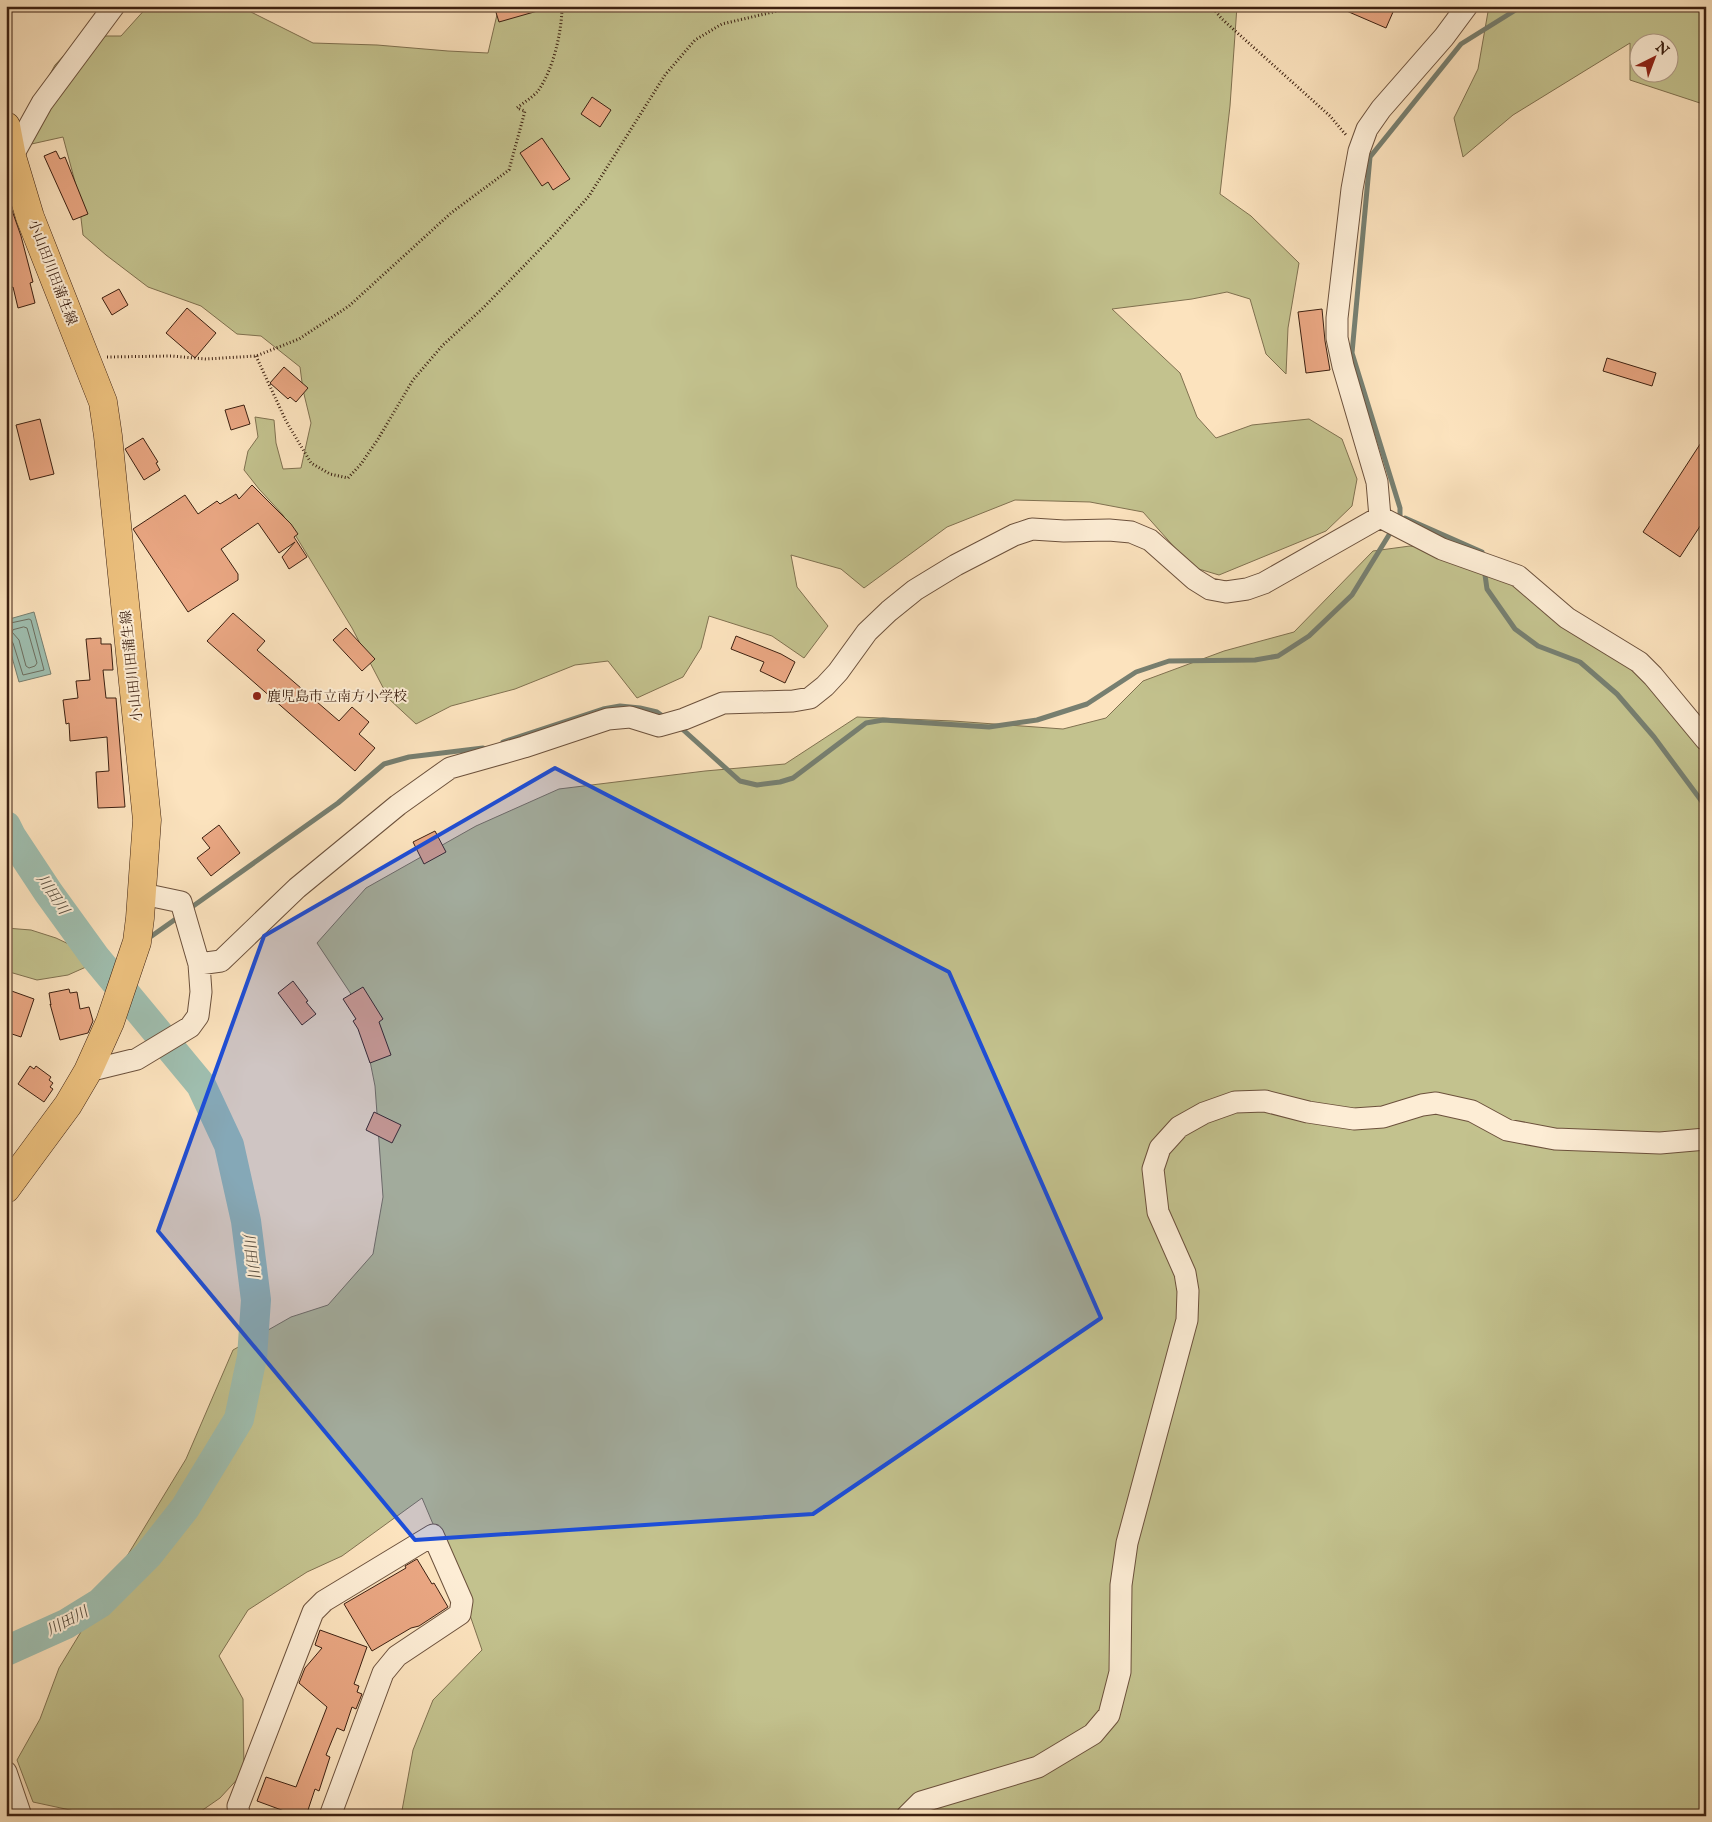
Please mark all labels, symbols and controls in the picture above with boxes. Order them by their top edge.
north arrow [1630,32,1680,82]
text: N [1651,38,1673,60]
street label: 小山田川田蒲生線 [24,217,81,328]
street label: 小山田川田蒲生線 [117,609,147,723]
place label: 鹿児島市立南方小学校 [267,688,407,706]
marker: 鹿児島市立南方小学校 [251,690,263,702]
water label: 川田川 [32,870,74,920]
water label: 川田川 [238,1232,263,1281]
water label: 川田川 [43,1602,93,1640]

